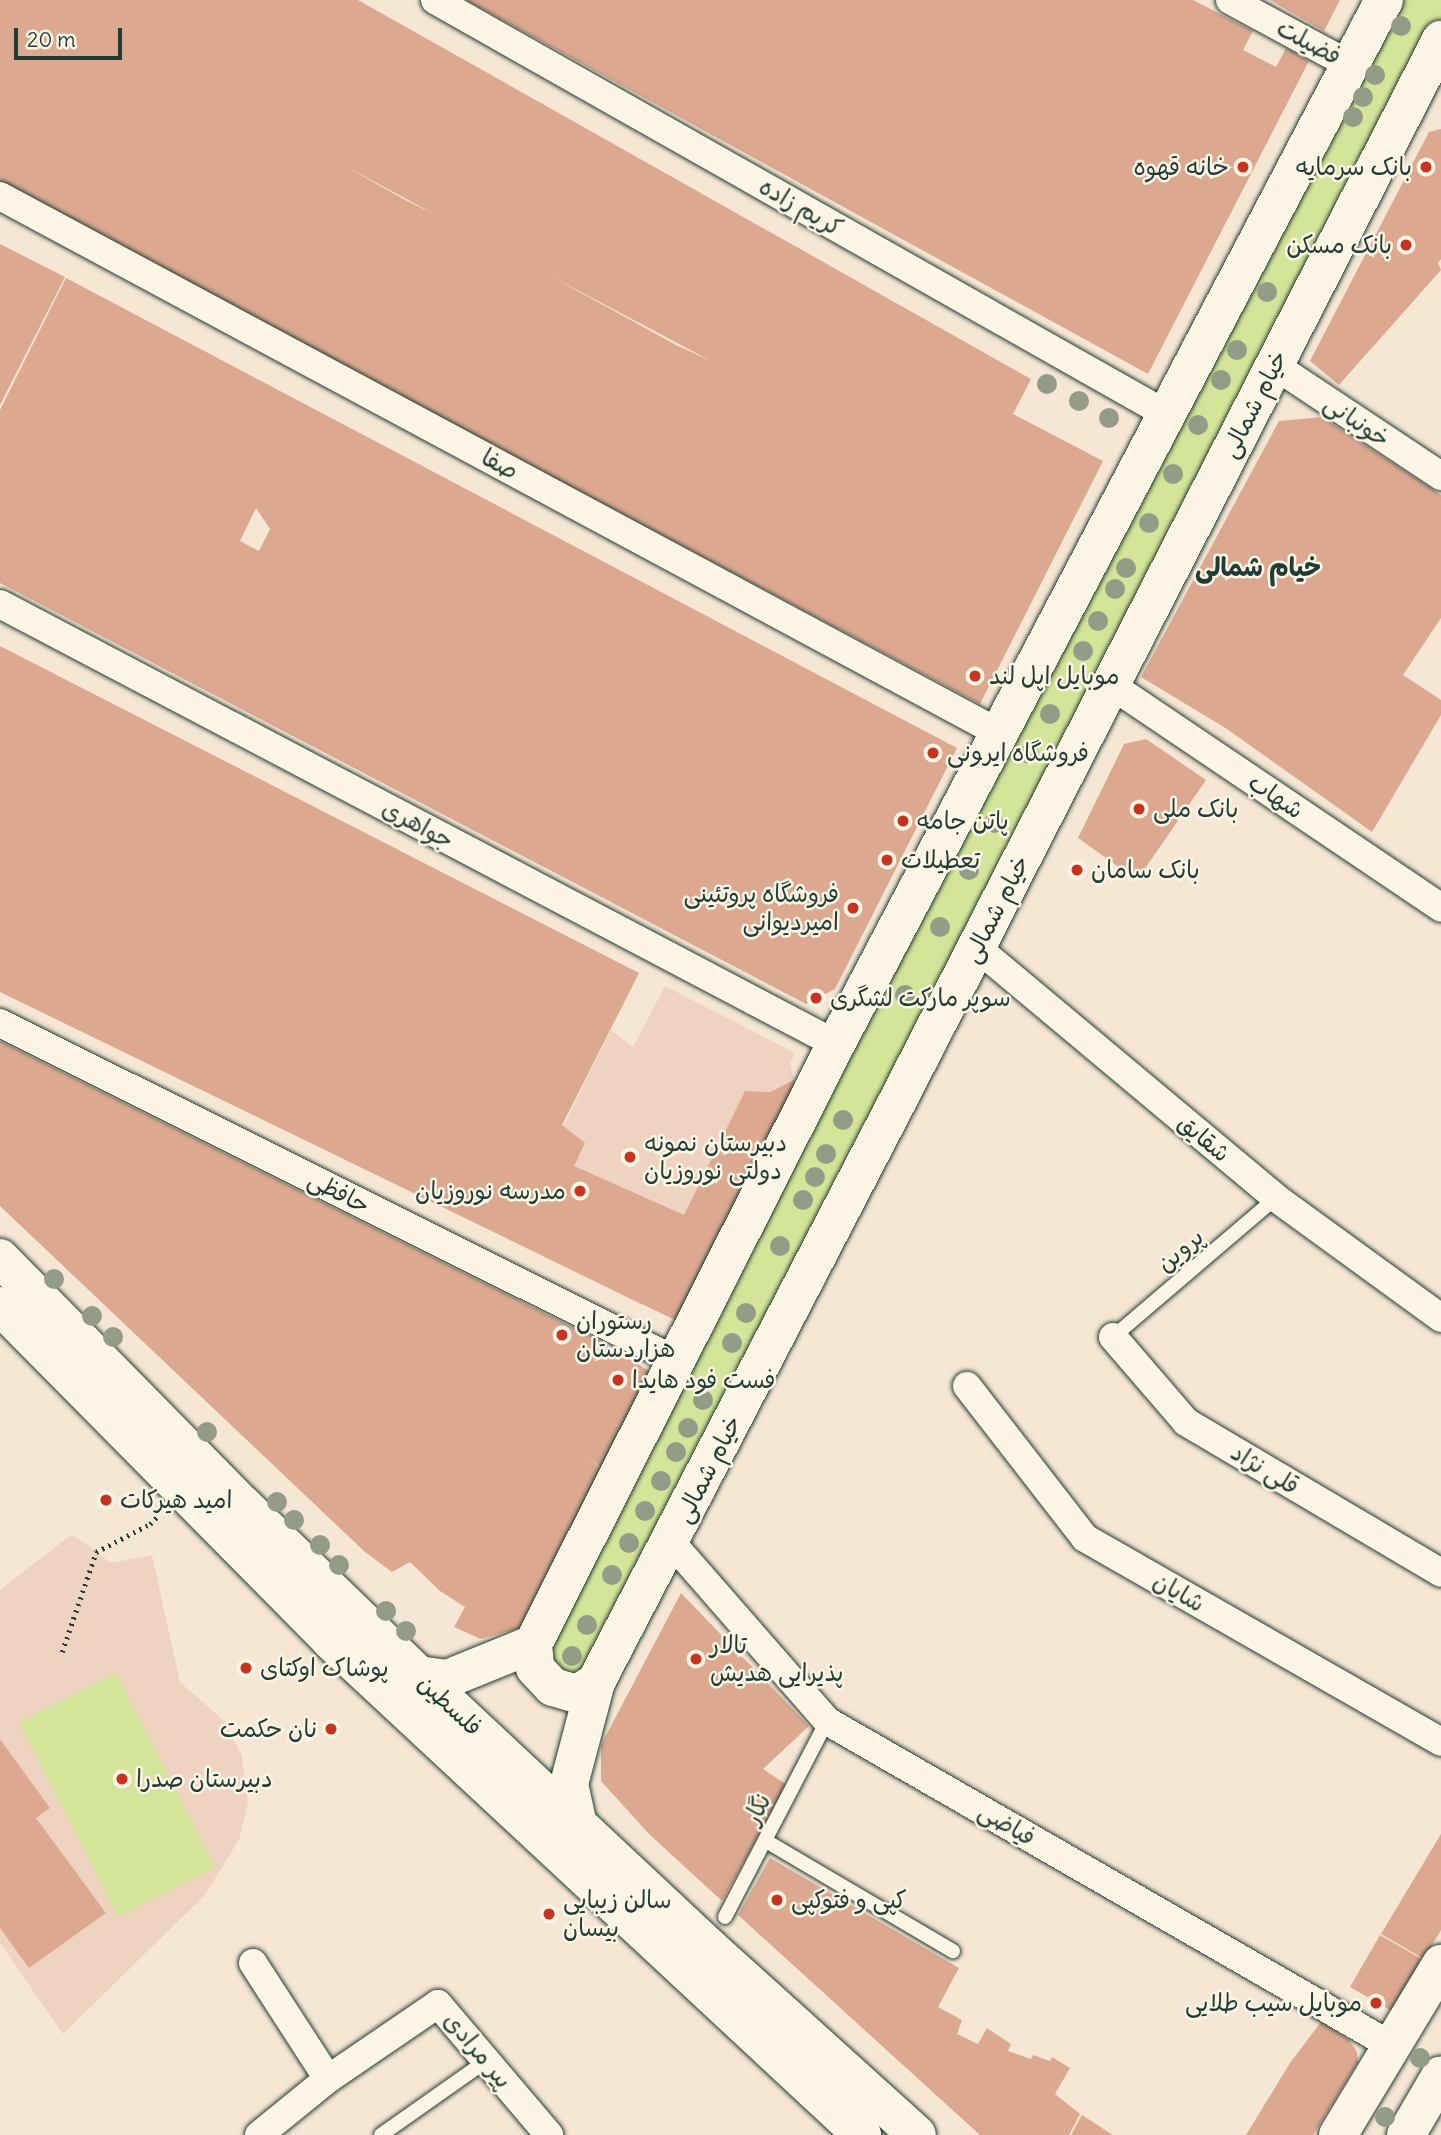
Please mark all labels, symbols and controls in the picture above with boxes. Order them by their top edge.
street label: فضیلت [1272,13,1346,71]
scale bar [18,14,126,58]
text: 20 m [27,26,76,53]
place label: خانه قهوه [1133,153,1229,181]
place label: بانک سرمایه [1296,153,1412,181]
marker: خانه قهوه [1235,159,1251,175]
marker: بانک سرمایه [1418,159,1434,175]
street label: کریم زاده [754,172,848,242]
place label: بانک مسکن [1286,231,1392,259]
marker: بانک مسکن [1398,237,1414,253]
street label: خیام شمالی [1215,345,1293,463]
street label: خونبانی [1319,389,1395,453]
street label: صفا [477,442,523,486]
district label: خیام شمالی [1195,551,1321,583]
place label: موبایل اپل لند [989,662,1120,690]
marker: موبایل اپل لند [967,668,983,684]
place label: فروشگاه ایرونی [947,739,1089,767]
marker: فروشگاه ایرونی [925,745,941,761]
street label: شهاب [1243,767,1309,825]
street label: جواهری [377,793,459,855]
place label: بانک ملی [1153,795,1239,823]
marker: بانک ملی [1131,801,1147,817]
place label: پاتن جامه [917,807,1009,835]
marker: پاتن جامه [895,813,911,829]
place label: تعطیلات [901,846,980,874]
street label: خیام شمالی [957,850,1035,968]
marker: تعطیلات [879,852,895,868]
place label: بانک سامان [1091,856,1200,884]
marker: بانک سامان [1069,862,1085,878]
place label: فروشگاه پروتئینی امیردیوانی [684,880,839,936]
marker: فروشگاه پروتئینی امیردیوانی [845,900,861,916]
place label: سوپر مارکت لشگری [830,984,1011,1012]
marker: سوپر مارکت لشگری [808,990,824,1006]
street label: شقایق [1172,1108,1236,1168]
place label: دبیرستان نمونه دولتی نوروزیان [644,1129,787,1185]
marker: دبیرستان نمونه دولتی نوروزیان [622,1149,638,1165]
street label: حافظی [303,1164,375,1220]
place label: مدرسه نوروزیان [415,1177,566,1205]
marker: مدرسه نوروزیان [572,1183,588,1199]
street label: پروین [1151,1222,1209,1278]
place label: رستوران هزاردستان [576,1307,675,1363]
marker: رستوران هزاردستان [554,1327,570,1343]
place label: فست فود هایدا [632,1366,775,1394]
marker: فست فود هایدا [610,1372,626,1388]
street label: خیام شمالی [669,1410,747,1528]
street label: قلی نژاد [1226,1437,1304,1501]
place label: امید هیرکات [120,1486,232,1514]
marker: امید هیرکات [98,1492,114,1508]
street label: شایان [1148,1566,1210,1618]
place label: تالار پذیرایی هدیش [710,1631,844,1687]
marker: تالار پذیرایی هدیش [688,1651,704,1667]
place label: پوشاک اوکتای [260,1654,389,1682]
marker: پوشاک اوکتای [238,1660,254,1676]
street label: فلسطین [412,1668,488,1742]
place label: نان حکمت [220,1715,317,1743]
marker: نان حکمت [323,1721,339,1737]
place label: دبیرستان صدرا [136,1765,273,1793]
marker: دبیرستان صدرا [114,1771,130,1787]
street label: نگار [737,1789,777,1829]
street label: فیاضی [973,1796,1041,1852]
place label: سالن زیبایی بیسان [563,1886,672,1942]
place label: کپی و فتوکپی [791,1886,907,1914]
marker: کپی و فتوکپی [769,1892,785,1908]
marker: سالن زیبایی بیسان [541,1906,557,1922]
place label: موبایل سیب طلایی [1185,1989,1362,2017]
marker: موبایل سیب طلایی [1368,1995,1384,2011]
street label: پیر مرادی [438,2006,518,2094]

